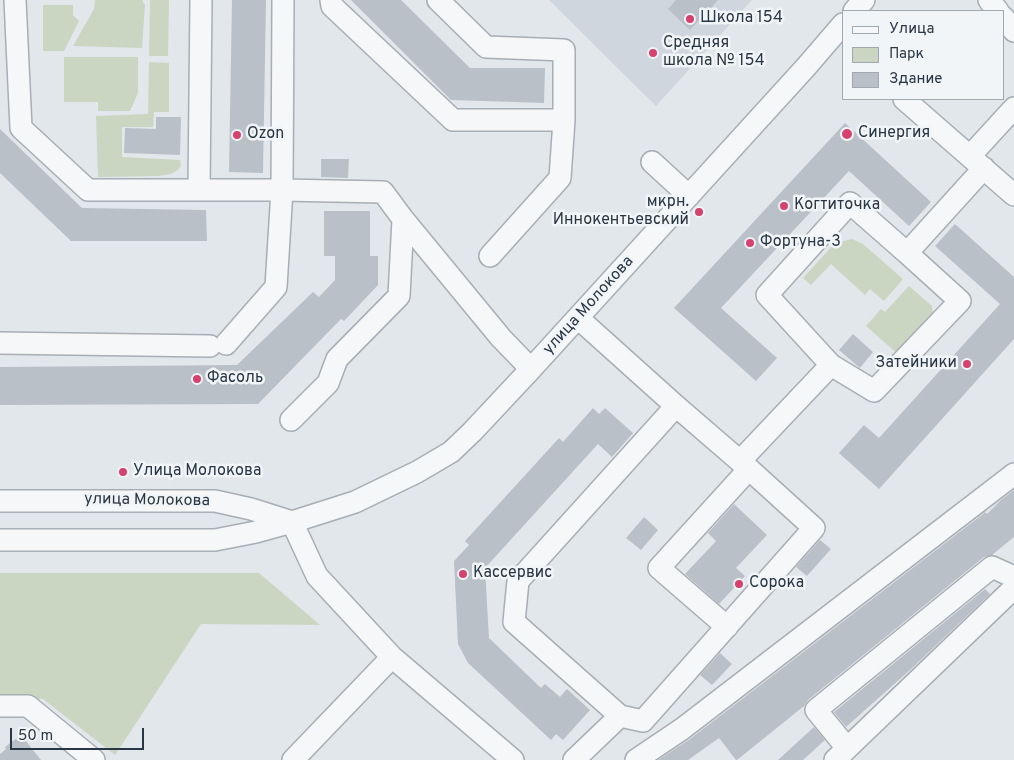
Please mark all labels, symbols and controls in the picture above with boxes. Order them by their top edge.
place label: Школа 154 [700,9,783,29]
legend [842,10,1004,100]
marker: Школа 154 [684,13,696,25]
text: Улица [889,20,934,39]
place label: Средняя школа № 154 [663,34,765,72]
text: Парк [889,45,924,64]
marker: Средняя школа № 154 [647,47,659,59]
text: Здание [889,70,942,89]
place label: Синергия [858,124,930,144]
place label: Ozon [247,125,284,145]
marker: Синергия [840,127,854,141]
marker: Ozon [231,129,243,141]
place label: мкрн. Иннокентьевский [553,193,689,231]
place label: Когтиточка [794,196,880,216]
marker: Когтиточка [778,200,790,212]
marker: мкрн. Иннокентьевский [693,206,705,218]
place label: Фортуна-3 [760,233,841,253]
marker: Фортуна-3 [744,237,756,249]
street label: улица Молокова [540,253,638,359]
place label: Затейники [875,354,957,374]
marker: Затейники [961,358,973,370]
place label: Фасоль [207,369,263,389]
marker: Фасоль [191,373,203,385]
place label: Улица Молокова [133,462,261,482]
marker: Улица Молокова [117,466,129,478]
street label: улица Молокова [84,490,210,512]
place label: Кассервис [473,564,552,584]
marker: Кассервис [457,568,469,580]
place label: Сорока [749,574,804,594]
marker: Сорока [733,578,745,590]
scale bar [12,718,146,750]
text: 50 m [18,727,53,746]

